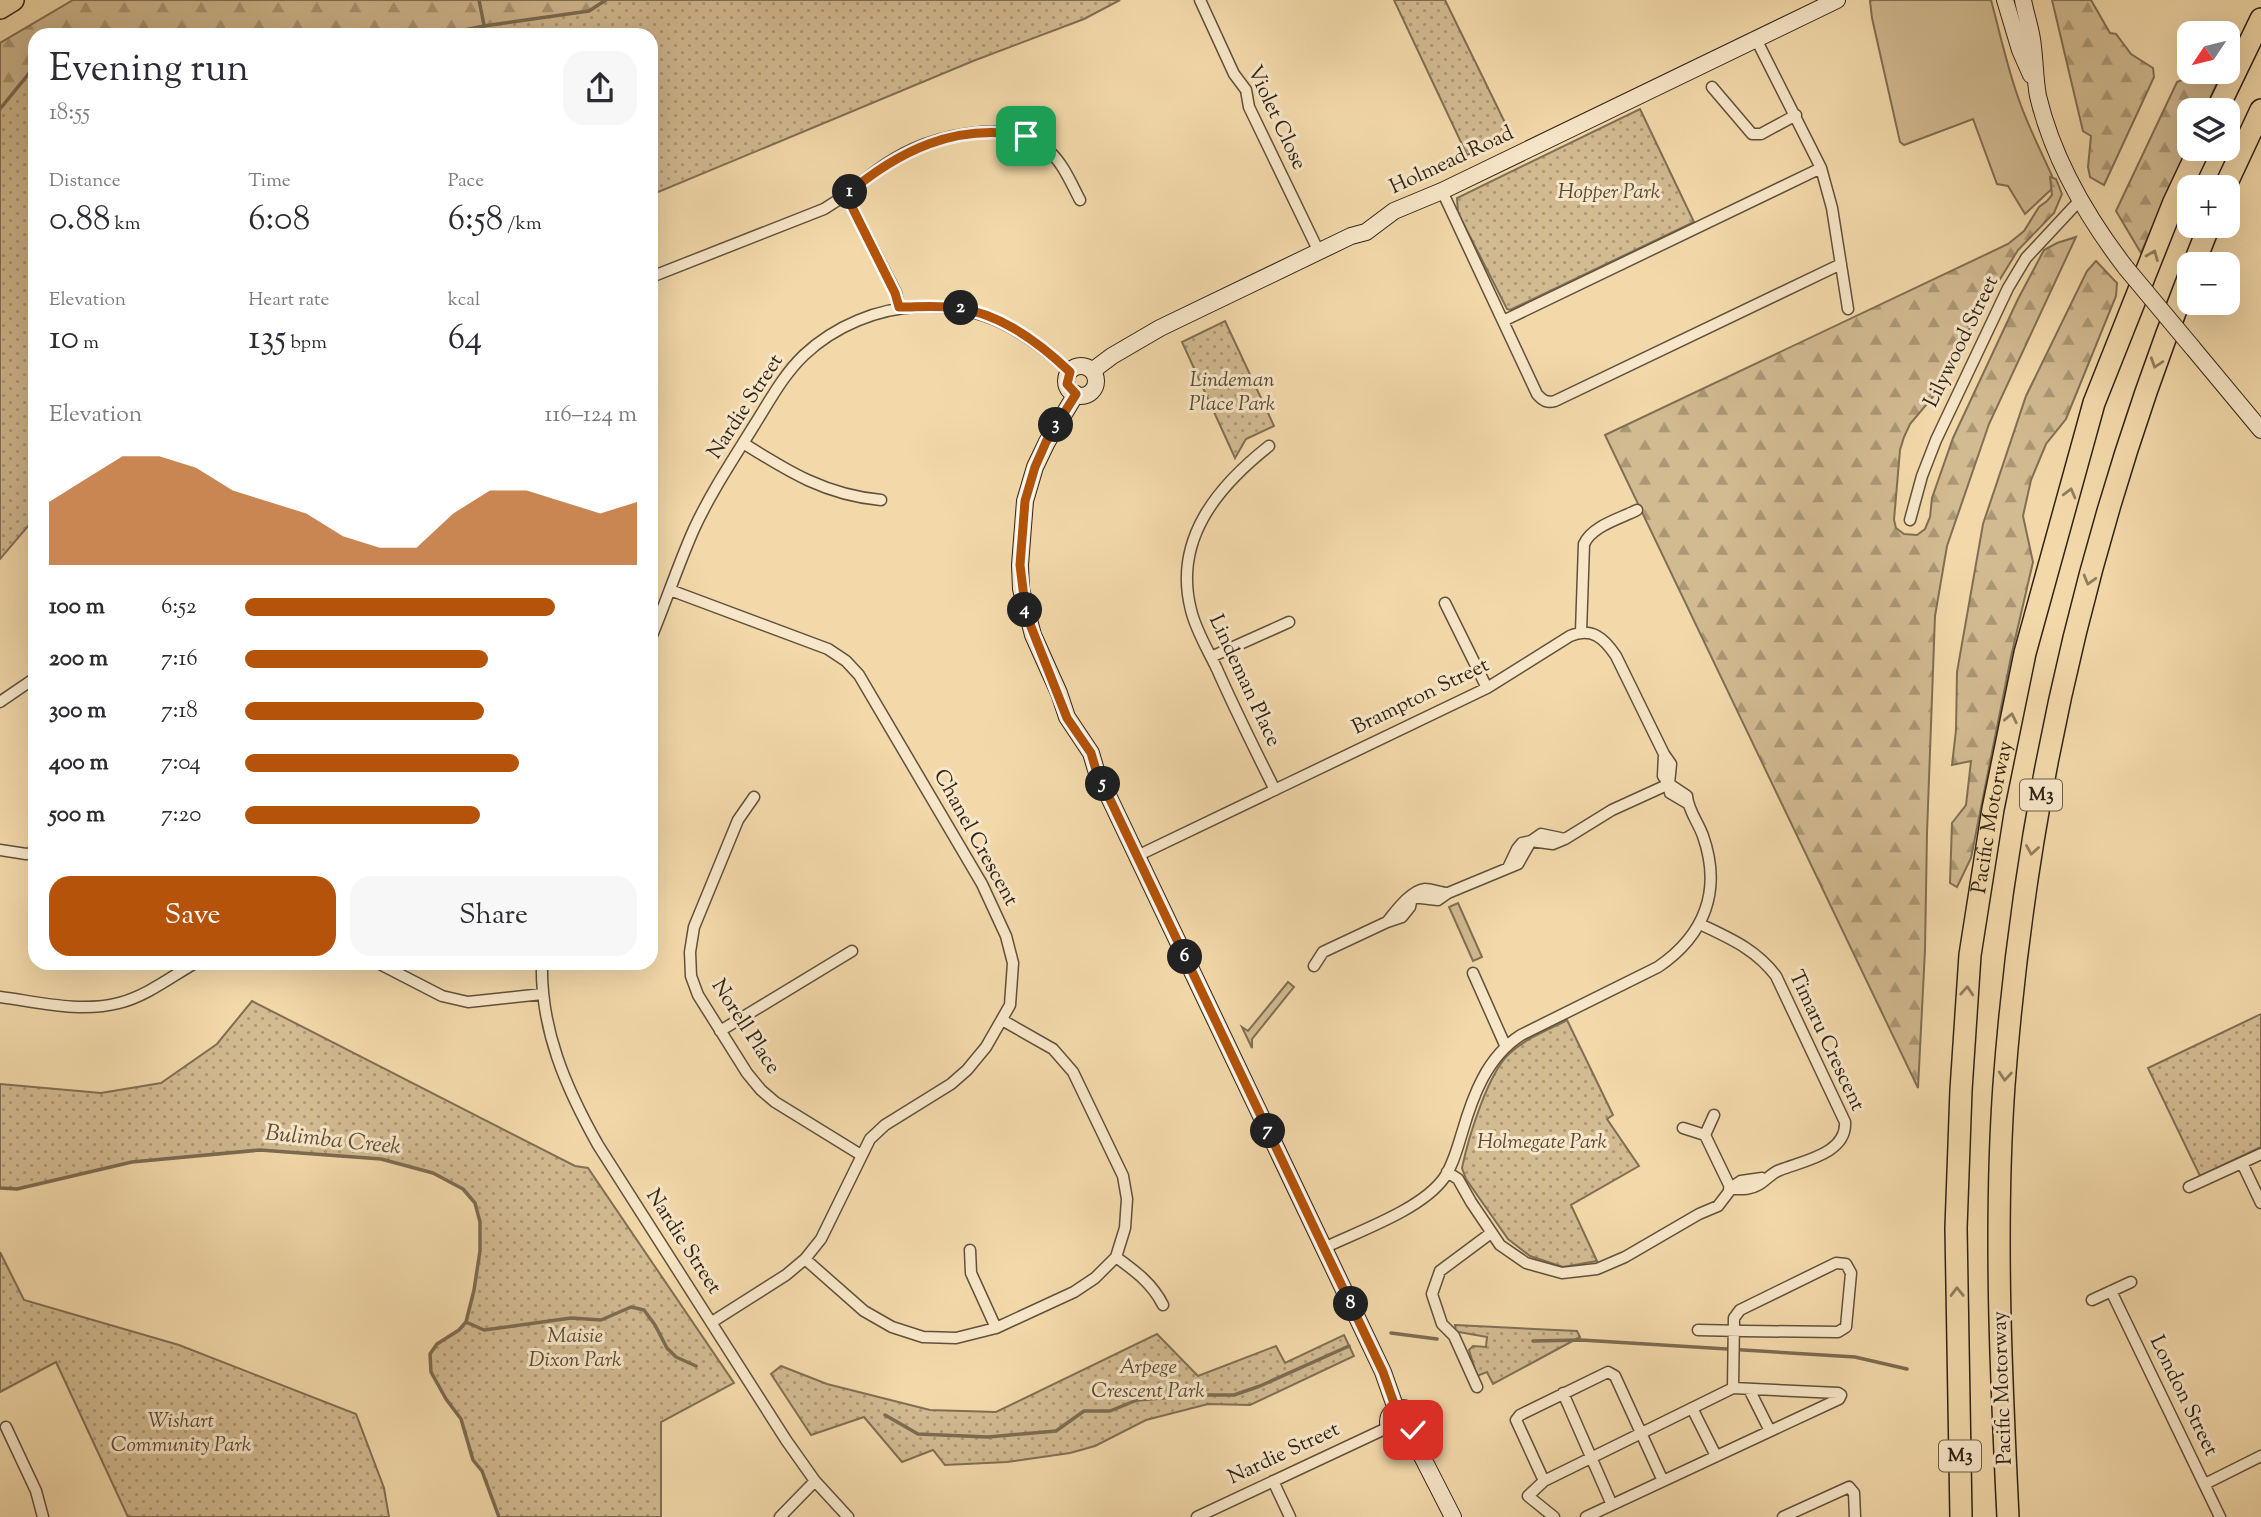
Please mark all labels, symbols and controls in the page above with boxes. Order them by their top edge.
north arrow [2177,21,2240,84]
map controls [2177,21,2240,315]
text: Evening run [49,44,249,98]
button: share [563,51,637,125]
street label: Violet Close [1239,61,1313,175]
text: 18:55 [49,97,90,130]
button: layers [2177,98,2240,161]
pin [996,106,1056,166]
icon: arrive [1007,117,1045,155]
street label: Holmead Road [1385,119,1519,203]
text: Distance [49,168,121,195]
text: Time [248,168,291,195]
text: Pace [448,168,484,195]
pin: 1 [832,174,868,210]
button: + [2177,175,2240,238]
text: 1 [846,178,853,205]
park label: Hopper Park [1558,178,1661,208]
text: 0.88 [49,195,110,246]
text: 6:08 [248,195,310,246]
text: 6:58 [448,195,503,246]
text: km [110,211,141,238]
text: /km [503,211,542,238]
one-way arrow [2144,250,2158,262]
button: − [2177,252,2240,315]
street label: Lilywood Street [1917,271,2007,413]
text: Elevation [49,287,126,314]
text: Heart rate [248,287,329,314]
text: kcal [448,287,480,314]
pin: 2 [944,290,978,326]
text: 2 [956,294,965,321]
text: 10 [49,314,79,365]
text: 135 [248,314,286,365]
text: 64 [448,314,482,365]
text: m [79,330,99,357]
text: bpm [286,330,327,357]
street label: Nardie Street [701,348,791,466]
one-way arrow [2150,356,2164,368]
park label: Lindeman Place Park [1189,366,1276,420]
text: Elevation [49,399,142,432]
text: 116–124 m [545,399,637,432]
pin: 3 [1038,408,1074,442]
text: 3 [1052,411,1059,438]
one-way arrow [2061,487,2076,499]
one-way arrow [2083,574,2097,586]
text: 100 m [49,591,105,624]
text: 6:52 [161,591,197,624]
pin: 4 [1007,592,1042,628]
text: 4 [1020,596,1029,623]
street label: Lindeman Place [1200,610,1288,752]
text: 200 m [49,643,108,676]
text: 7:16 [161,643,198,676]
street label: Brampton Street [1347,651,1495,743]
text: 300 m [49,695,106,728]
text: 7:18 [161,695,198,728]
one-way arrow [2003,712,2018,724]
street label: Pacific Motorway [1965,738,2022,896]
text: 400 m [49,747,109,780]
text: 7:04 [161,747,201,780]
street label: Chanel Crescent [925,764,1025,912]
pin: 5 [1086,766,1120,802]
text: 5 [1099,770,1106,797]
road number: M3 [2020,780,2062,810]
text: 500 m [49,799,105,832]
text: 7:20 [161,799,201,832]
one-way arrow [2024,844,2039,856]
button: Save [49,876,336,956]
button: Share [350,876,637,956]
pin: 6 [1168,940,1202,974]
text: 6 [1180,943,1189,970]
street label: Timaru Crescent [1780,966,1872,1116]
street label: Norell Place [703,974,787,1080]
one-way arrow [1959,985,1974,996]
one-way arrow [1998,1071,2013,1082]
pin: 7 [1250,1114,1286,1148]
water label: Bulimba Creek [264,1117,402,1165]
text: 7 [1263,1117,1272,1144]
park label: Holmegate Park [1477,1128,1607,1158]
street label: Nardie Street [638,1183,728,1301]
pin: 8 [1334,1286,1368,1322]
one-way arrow [1949,1286,1965,1297]
text: 8 [1346,1290,1355,1317]
street label: Pacific Motorway [1985,1310,2021,1466]
park label: Maisie Dixon Park [529,1322,622,1376]
street label: London Street [2141,1331,2225,1461]
park label: Arpege Crescent Park [1091,1353,1205,1407]
pin [1383,1400,1443,1460]
park label: Wishart Community Park [111,1407,252,1461]
icon: check [1394,1411,1432,1449]
street label: Nardie Street [1223,1415,1345,1493]
road number: M3 [1939,1440,1981,1472]

